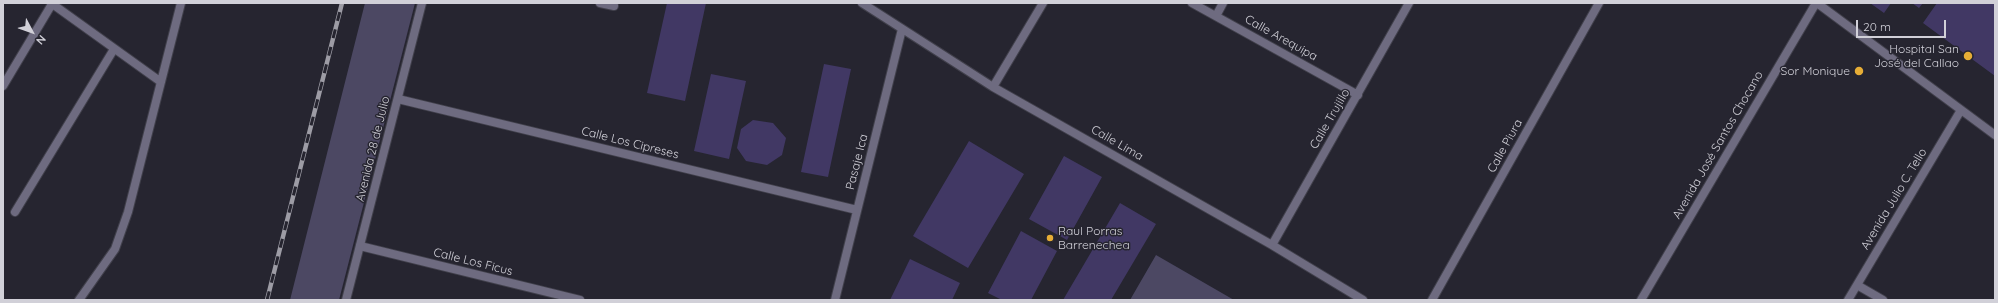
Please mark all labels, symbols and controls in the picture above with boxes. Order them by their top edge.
north arrow [12,12,52,52]
street label: Calle Arequipa [1242,12,1320,64]
scale bar [1858,12,1948,38]
text: 20 m [1863,19,1891,34]
text: N [33,32,49,48]
place label: Hospital San José del Callao [1874,42,1959,70]
marker: Hospital San José del Callao [1962,50,1974,62]
place label: Sor Monique [1781,64,1850,78]
marker: Sor Monique [1853,65,1865,77]
street label: Avenida José Santos Chocano [1670,69,1766,221]
street label: Calle Trujillo [1307,86,1353,152]
street label: Avenida 28 de Julio [353,95,393,203]
street label: Calle Piura [1484,117,1526,175]
street label: Calle Lima [1088,122,1146,164]
street label: Calle Los Cipreses [580,124,680,162]
street label: Pasaje Ica [843,133,871,191]
street label: Avenida Julio C. Tello [1858,146,1930,252]
place label: Raul Porras Barrenechea [1058,224,1130,252]
marker: Raul Porras Barrenechea [1045,233,1055,243]
street label: Calle Los Ficus [432,245,514,279]

